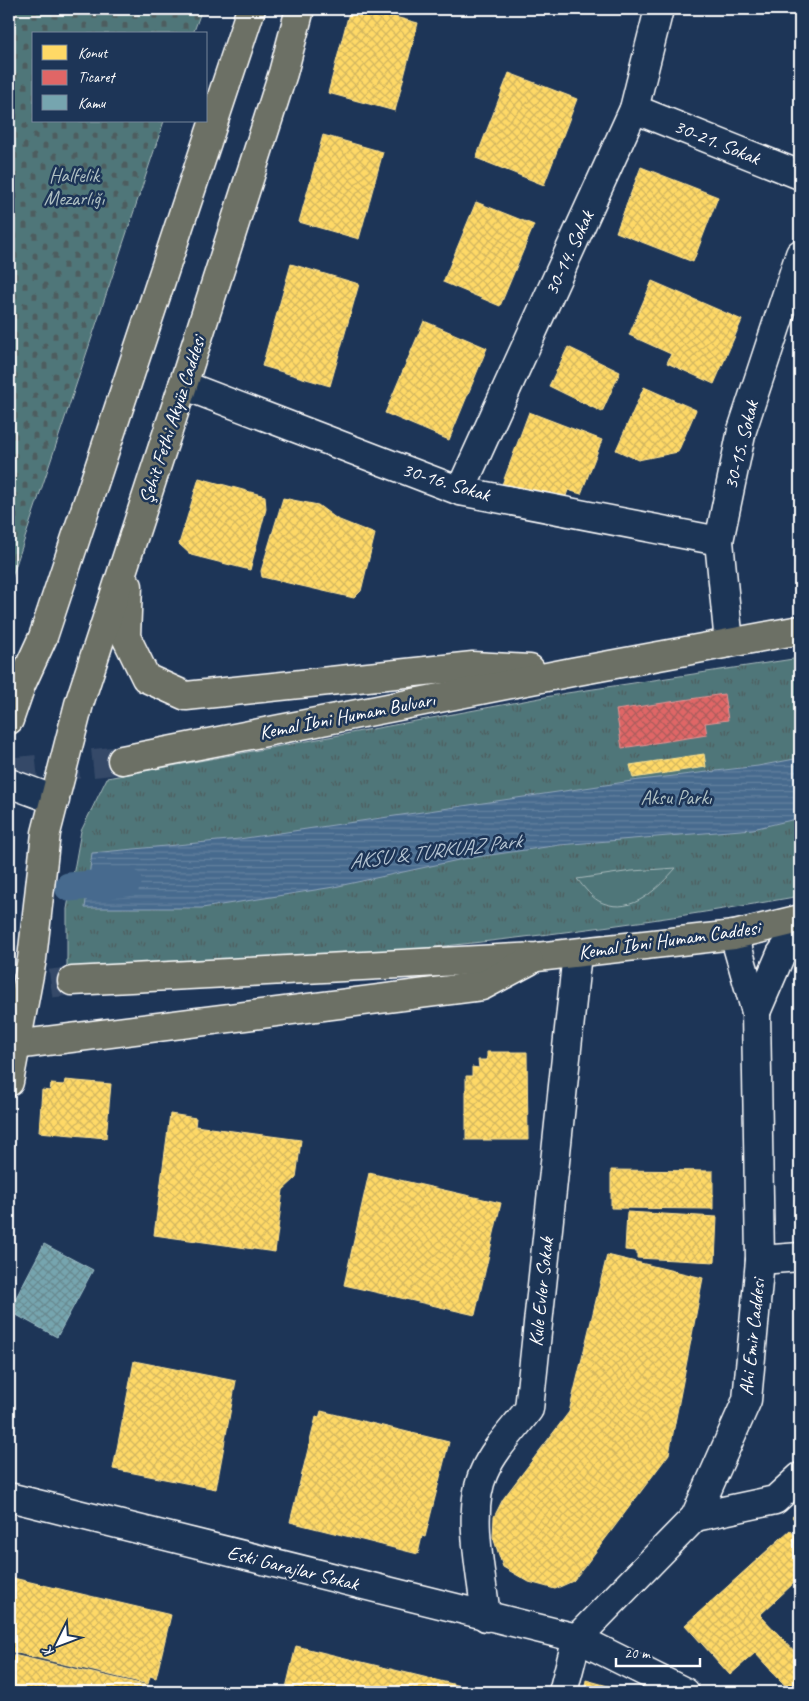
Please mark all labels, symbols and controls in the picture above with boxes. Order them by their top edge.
legend [32,32,208,122]
text: Konut [78,44,109,63]
text: Ticaret [78,68,116,87]
text: Kamu [78,94,107,113]
street label: 30-21. Sokak [670,113,765,171]
park label: Halfelik Mezarlığı [44,163,105,211]
street label: 30-14. Sokak [539,205,600,299]
street label: Şehit Fethi Akyüz Caddesi [133,331,212,507]
street label: 30-15. Sokak [718,396,764,492]
street label: 30-16. Sokak [399,457,495,508]
street label: Kemal İbni Humam Bulvarı [257,687,438,745]
park label: Aksu Parkı [641,785,713,810]
water label: AKSU & TURKUAZ Park [348,827,526,874]
street label: Kemal İbni Humam Caddesi [577,915,763,965]
street label: Kule Evler Sokak [523,1235,559,1348]
street label: Ahi Emir Caddesi [733,1275,771,1397]
street label: Eski Garajlar Sokak [225,1540,363,1597]
north arrow [32,1618,82,1668]
scale bar [616,1636,700,1668]
text: K [38,1642,57,1661]
text: 20 m [624,1644,651,1663]

